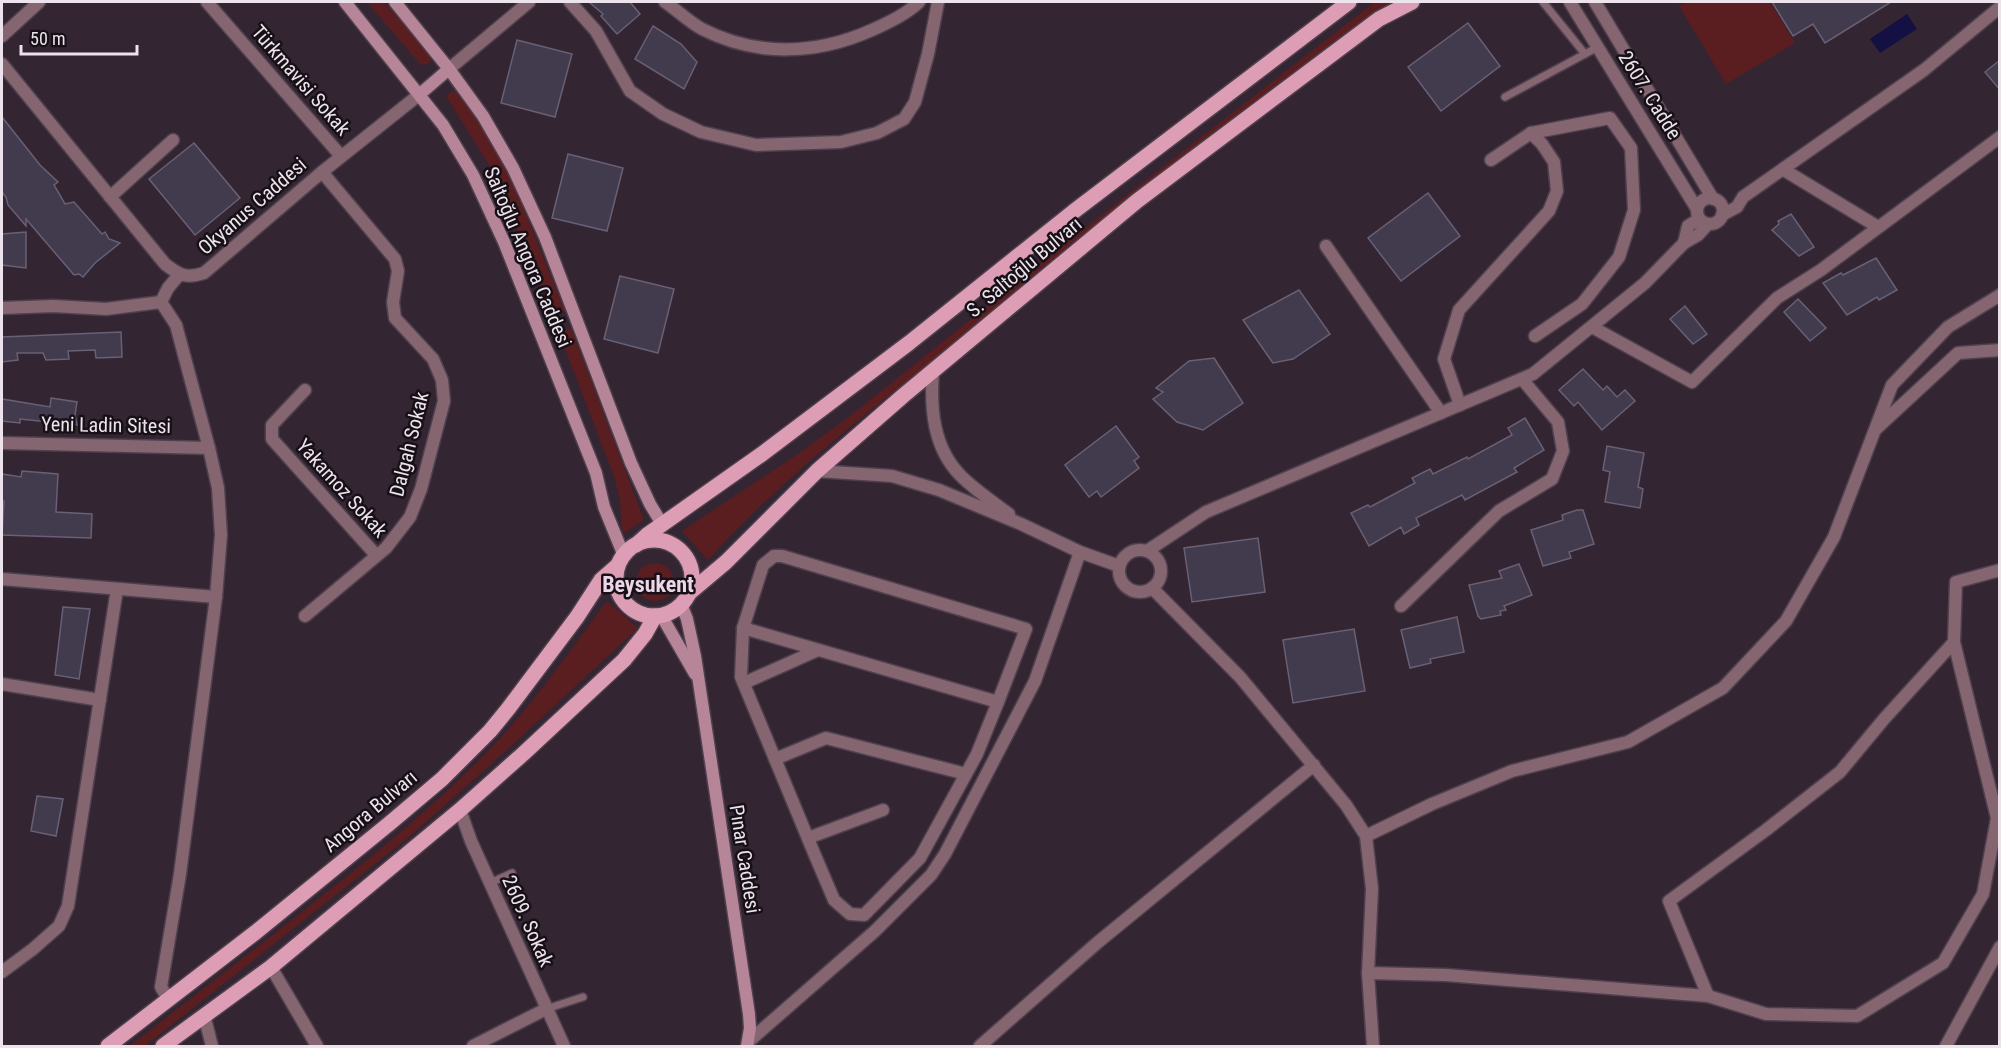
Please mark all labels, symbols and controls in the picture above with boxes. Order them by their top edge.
scale bar [21,18,136,56]
street label: Türkmavisi Sokak [247,20,355,140]
text: 50 m [30,28,65,49]
street label: 2607. Cadde [1613,46,1687,144]
street label: Okyanus Caddesi [193,152,311,260]
street label: Saltoğlu Angora Caddesi [479,163,577,351]
street label: S. Saltoğlu Bulvarı [961,212,1087,322]
street label: Dalgah Sokak [384,389,434,499]
street label: Yeni Ladin Sitesi [41,412,171,438]
street label: Yakamoz Sokak [291,434,393,542]
district label: Beysukent [602,572,694,597]
street label: Angora Bulvarı [318,765,422,857]
street label: Pınar Caddesi [725,803,765,915]
street label: 2609. Sokak [497,872,559,970]

